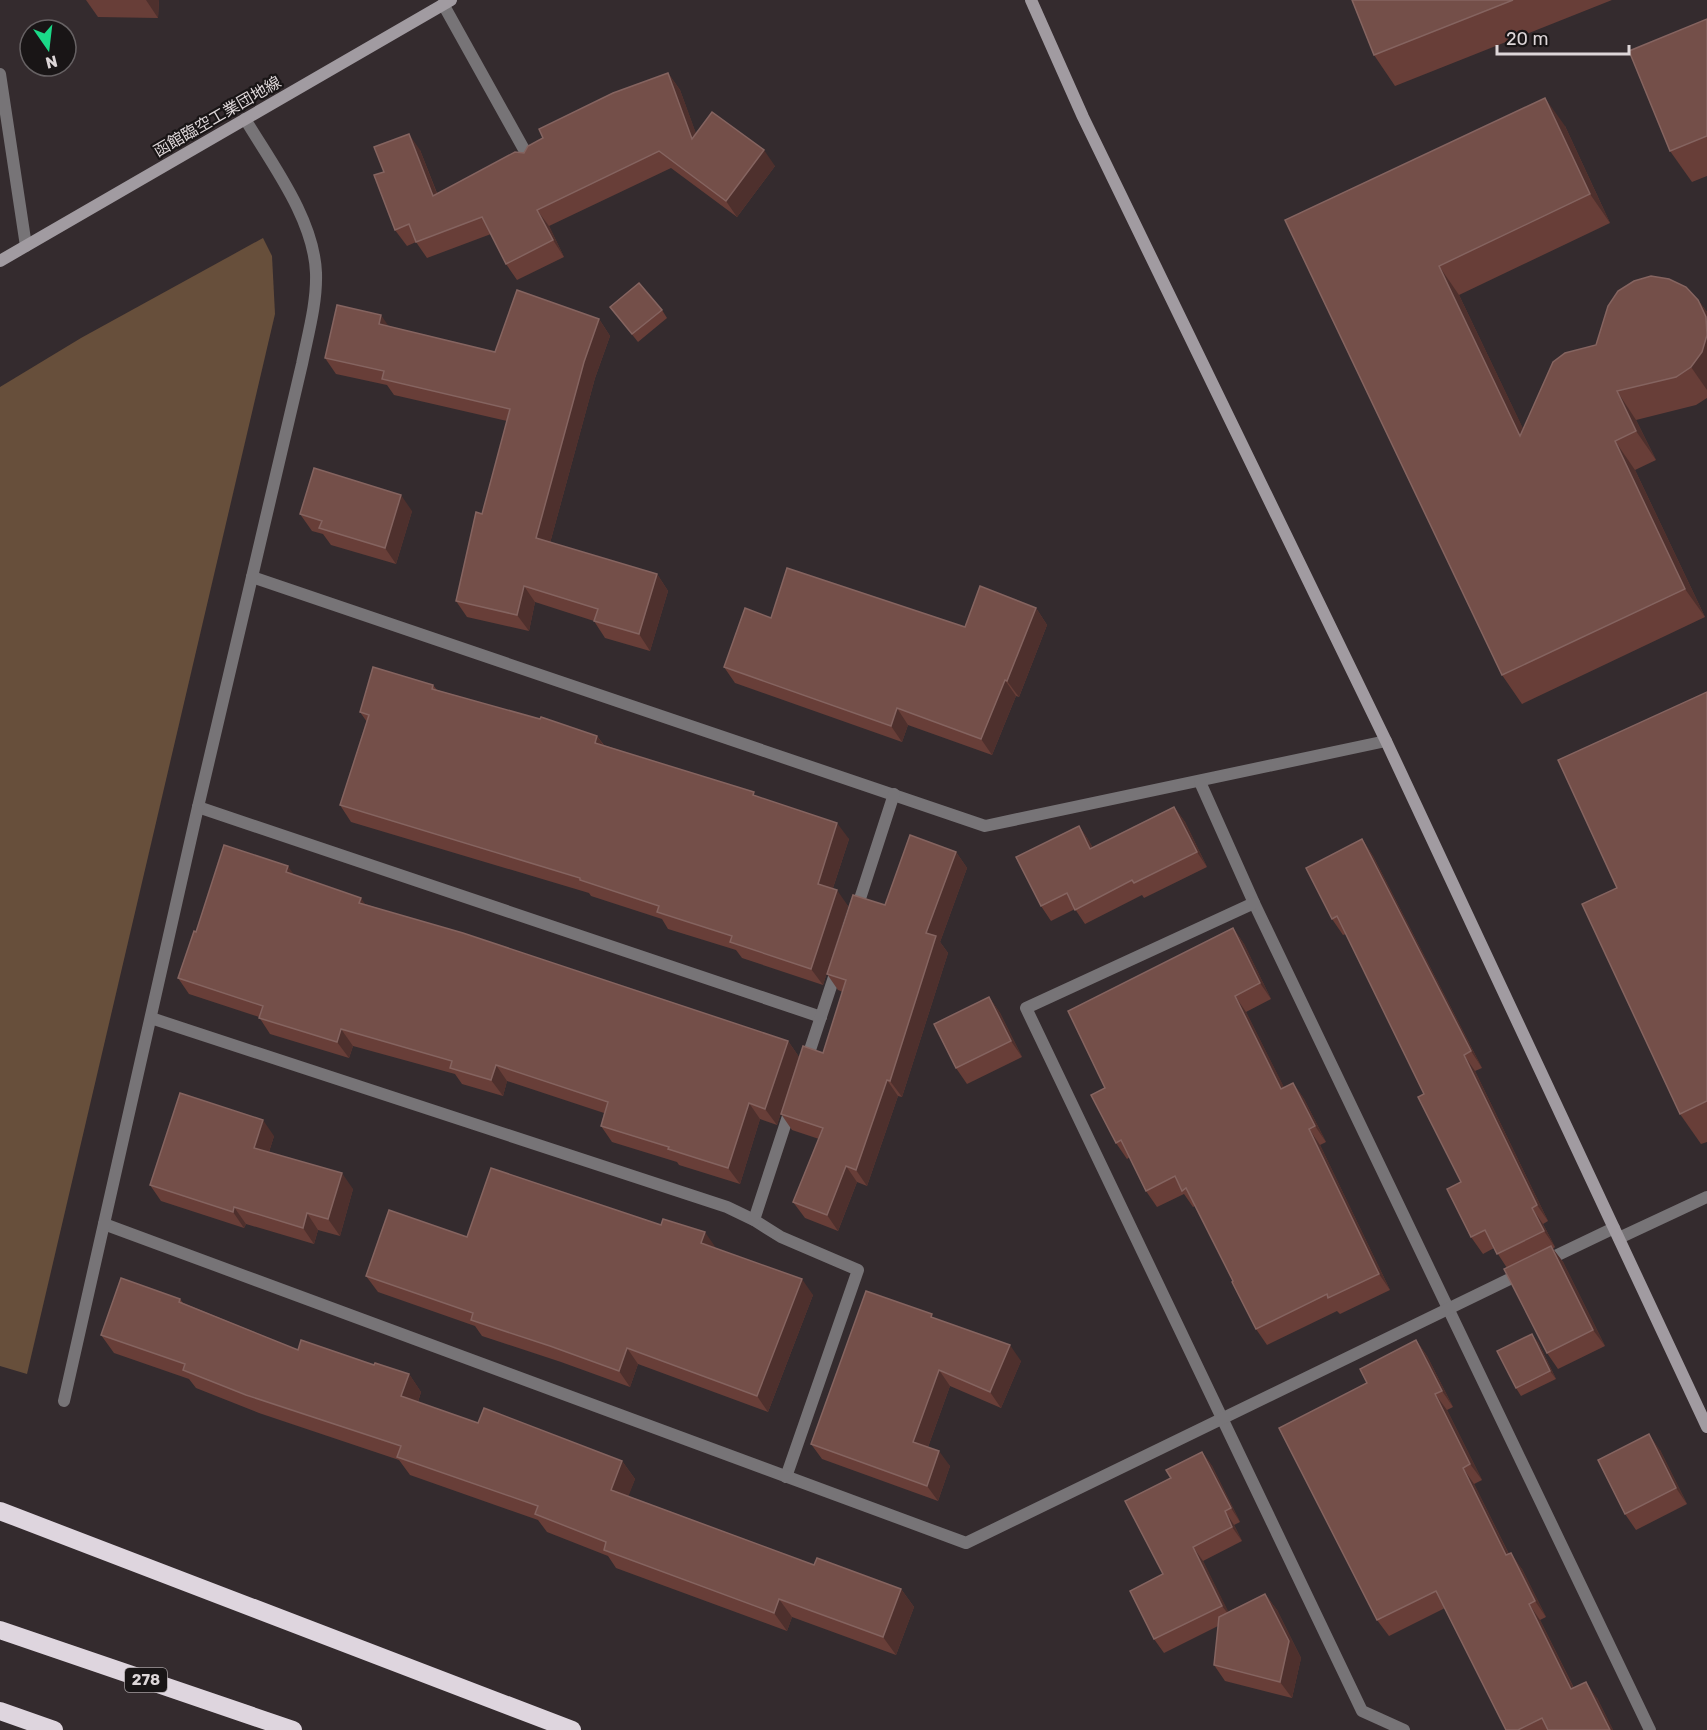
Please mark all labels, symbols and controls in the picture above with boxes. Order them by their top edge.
north arrow [18,18,78,78]
scale bar [1497,18,1629,56]
text: 20 m [1506,28,1548,50]
text: N [44,51,59,73]
street label: 函館臨空工業団地線 [150,72,284,161]
road number: 278 [125,1668,167,1692]

